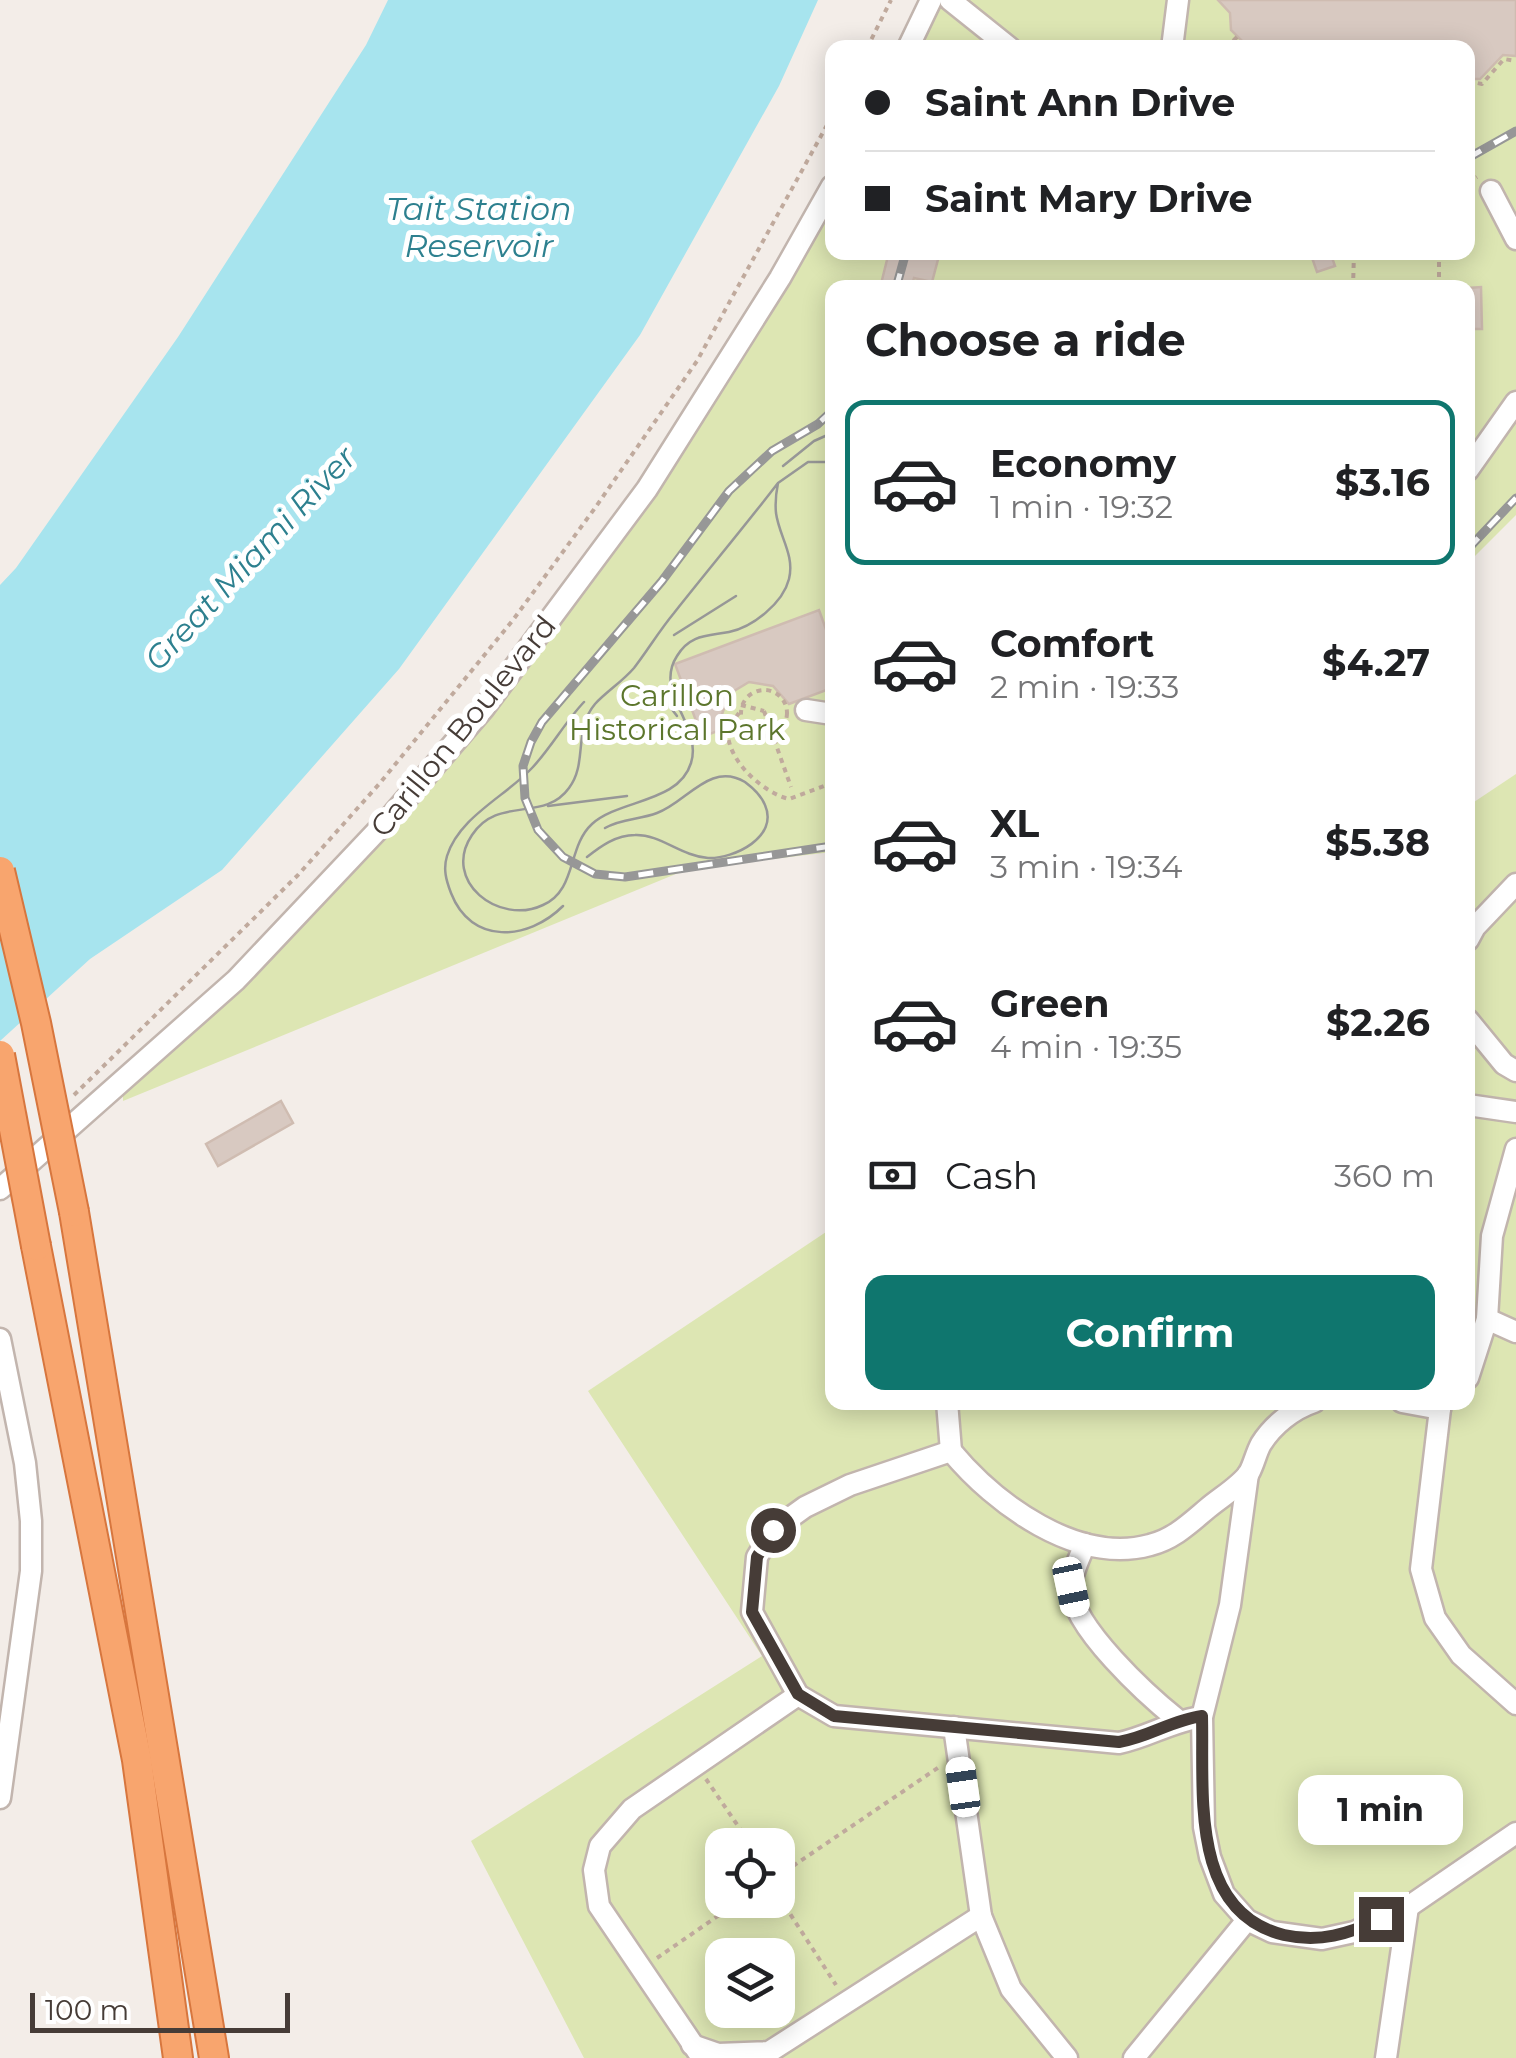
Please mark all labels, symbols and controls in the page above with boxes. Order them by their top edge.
text: Saint Ann Drive [925,79,1235,126]
text: Saint Mary Drive [925,175,1252,222]
water label: Tait Station Reservoir [386,189,572,265]
text: Choose a ride [865,312,1186,367]
water label: Great Miami River [136,437,365,678]
icon: car [870,438,960,528]
text: Economy [990,440,1176,487]
text: $3.16 [1335,459,1430,506]
text: 1 min · 19:32 [990,487,1173,526]
street label: Carillon Boulevard [362,608,564,844]
icon: car [870,618,960,708]
text: Comfort [990,620,1154,667]
text: $4.27 [1322,639,1430,686]
text: 2 min · 19:33 [990,667,1179,706]
park label: Carillon Historical Park [569,677,785,748]
icon: car [870,798,960,888]
text: XL [990,800,1039,847]
text: $5.38 [1325,819,1430,866]
text: 3 min · 19:34 [990,847,1182,886]
icon: car [870,978,960,1068]
text: Green [990,980,1110,1027]
text: $2.26 [1326,999,1430,1046]
text: 4 min · 19:35 [990,1027,1182,1066]
icon: cash [865,1148,920,1203]
text: Cash [945,1152,1038,1199]
text: 360 m [1334,1156,1435,1195]
button: Confirm [865,1275,1435,1390]
route start [751,1508,796,1553]
car [1050,1555,1092,1619]
car [944,1755,982,1819]
callout: 1 min [1298,1774,1464,1844]
text: 1 min [1337,1790,1424,1829]
map controls [705,1828,795,2028]
button: locate [705,1828,795,1918]
route end [1359,1897,1404,1942]
button: layers [705,1938,795,2028]
scale bar [30,1988,290,2032]
text: 100 m [45,1993,129,2027]

